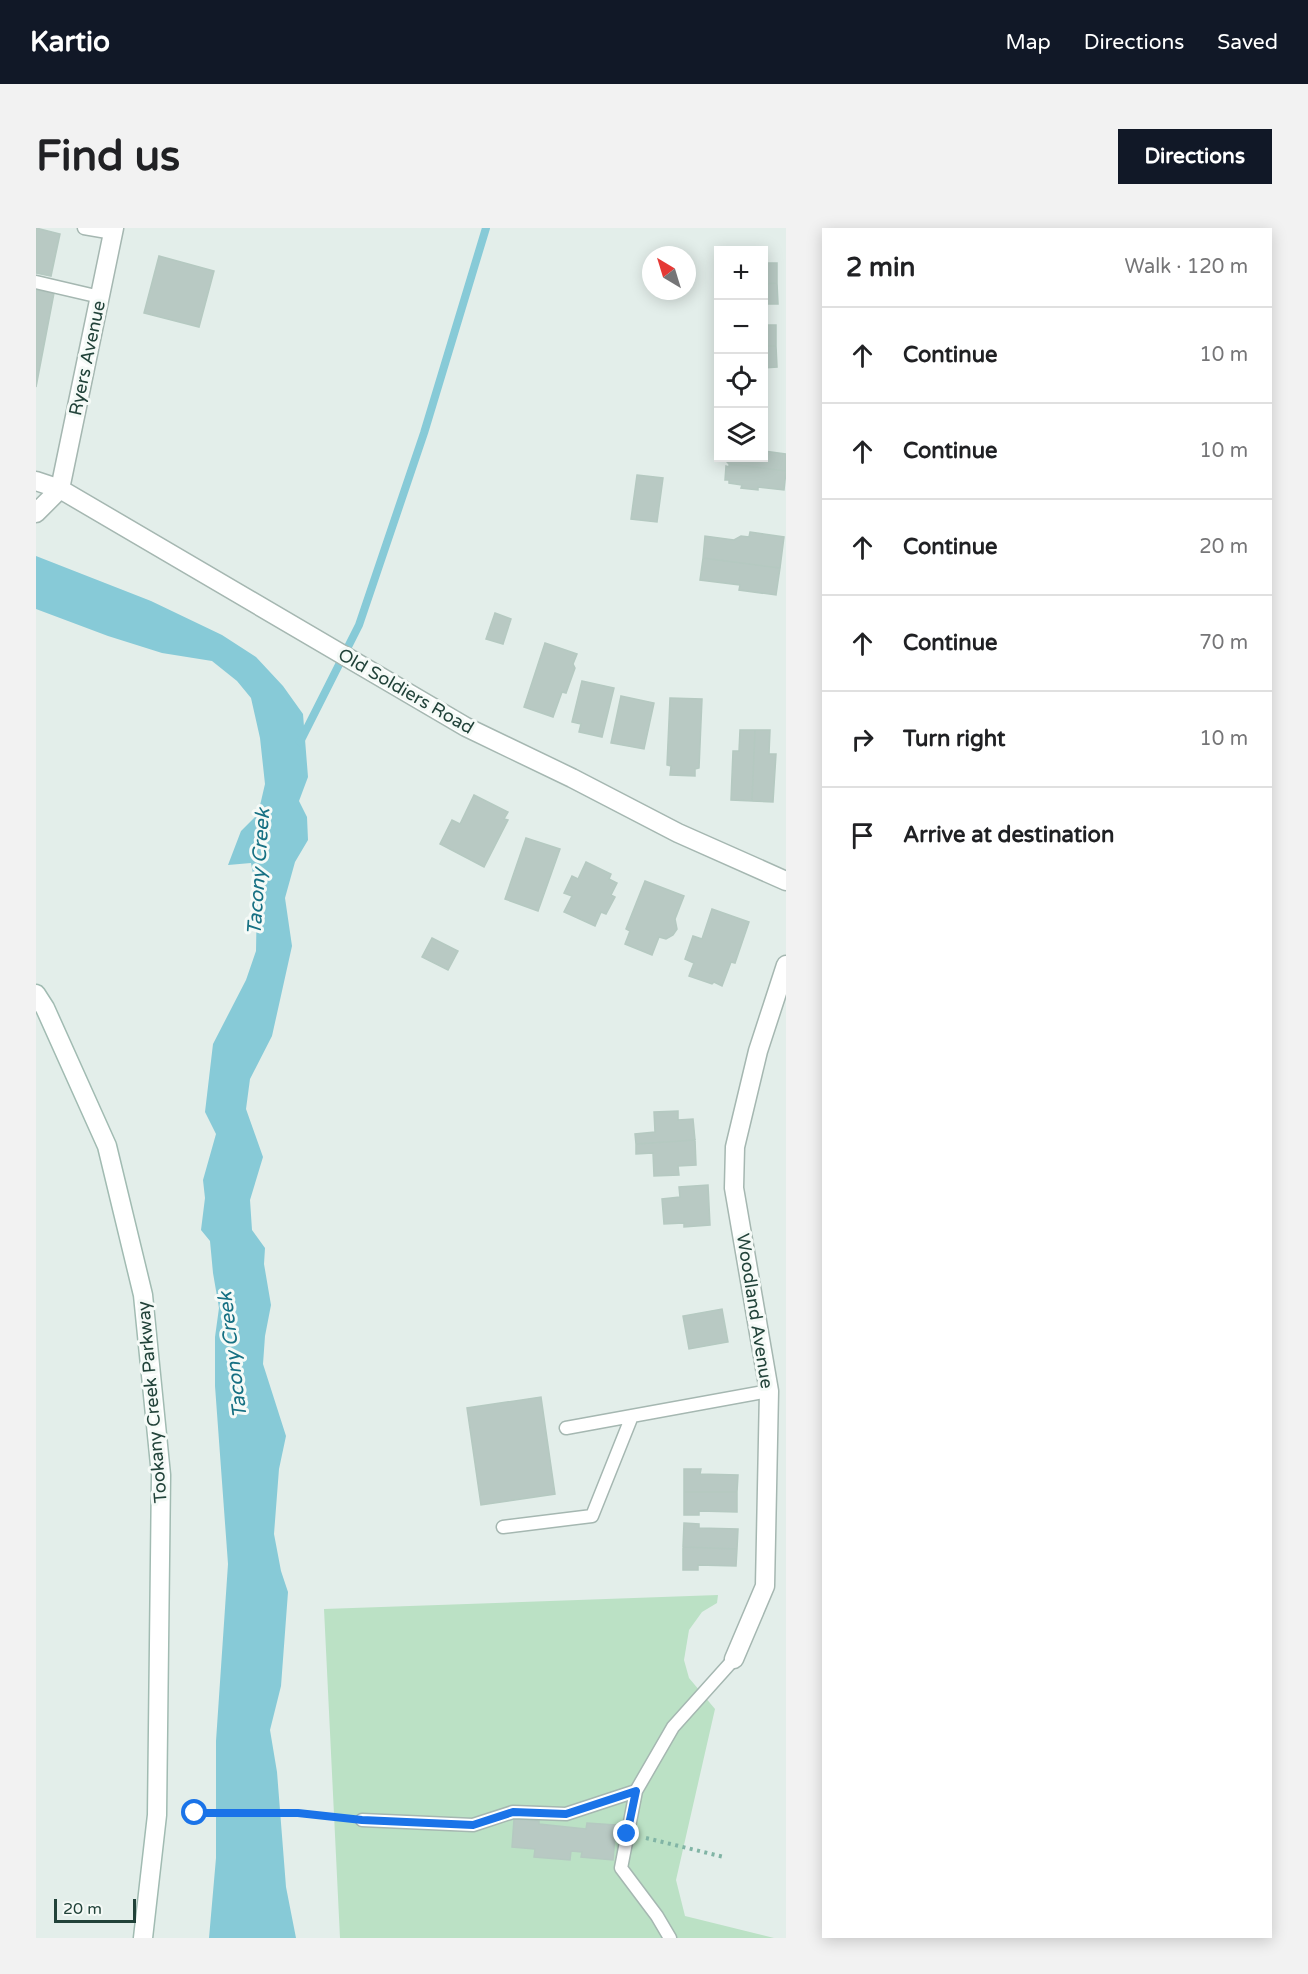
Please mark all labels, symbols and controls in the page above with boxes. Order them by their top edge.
text: Kartio [30,25,110,59]
text: Map [1005,30,1051,55]
text: Directions [1084,30,1184,55]
text: Saved [1217,30,1278,55]
button: Directions [1118,129,1272,184]
text: Find us [36,131,180,182]
north arrow [642,246,696,300]
map controls [714,246,768,462]
button: + [714,246,768,300]
text: 2 min [846,252,915,283]
text: Walk · 120 m [1125,255,1248,279]
street label: Ryers Avenue [64,298,110,418]
button: − [714,300,768,354]
icon: ahead [846,339,879,372]
text: Continue [903,342,998,368]
text: 10 m [1199,343,1248,367]
button: locate [714,354,768,408]
button: layers [714,408,768,462]
icon: ahead [846,435,879,468]
text: Continue [903,438,998,464]
text: 10 m [1199,439,1248,463]
icon: ahead [846,531,879,564]
text: Continue [903,534,998,560]
text: 20 m [1199,535,1248,559]
icon: ahead [846,627,879,660]
text: Continue [903,630,998,656]
text: 70 m [1199,631,1248,655]
street label: Old Soldiers Road [334,643,478,739]
icon: right [846,723,879,756]
text: Turn right [903,726,1005,752]
text: 10 m [1199,727,1248,751]
water label: Tacony Creek [243,806,276,936]
icon: arrive [846,819,879,852]
text: Arrive at destination [903,822,1114,848]
street label: Woodland Avenue [732,1232,778,1390]
water label: Tacony Creek [213,1288,253,1420]
street label: Tookany Creek Parkway [132,1300,172,1504]
route start [181,1799,207,1825]
route end [613,1820,639,1846]
scale bar [54,1896,136,1924]
text: 20 m [63,1899,102,1919]

